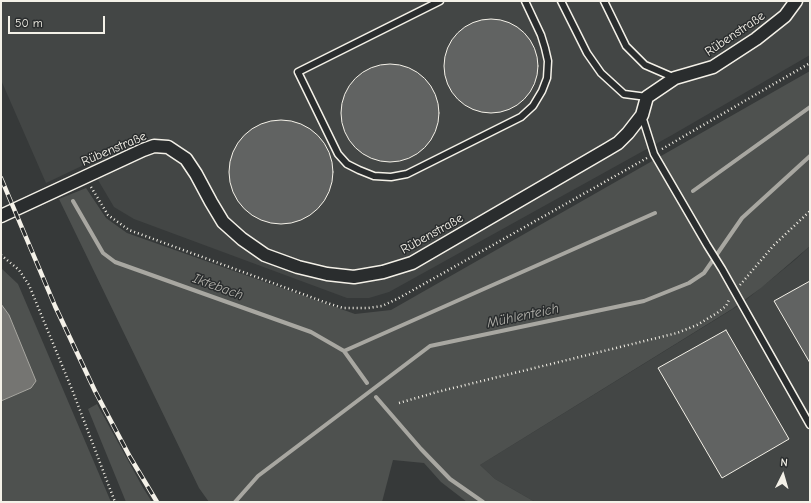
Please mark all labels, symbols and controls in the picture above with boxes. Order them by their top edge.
scale bar [10,8,107,34]
street label: Rübenstraße [702,8,768,60]
text: 50 m [15,16,43,30]
street label: Rübenstraße [79,128,149,170]
street label: Rübenstraße [398,210,466,258]
water label: Iktebach [190,270,246,304]
water label: Mühlenteich [486,300,560,332]
north arrow [763,455,803,495]
text: N [780,456,788,469]

